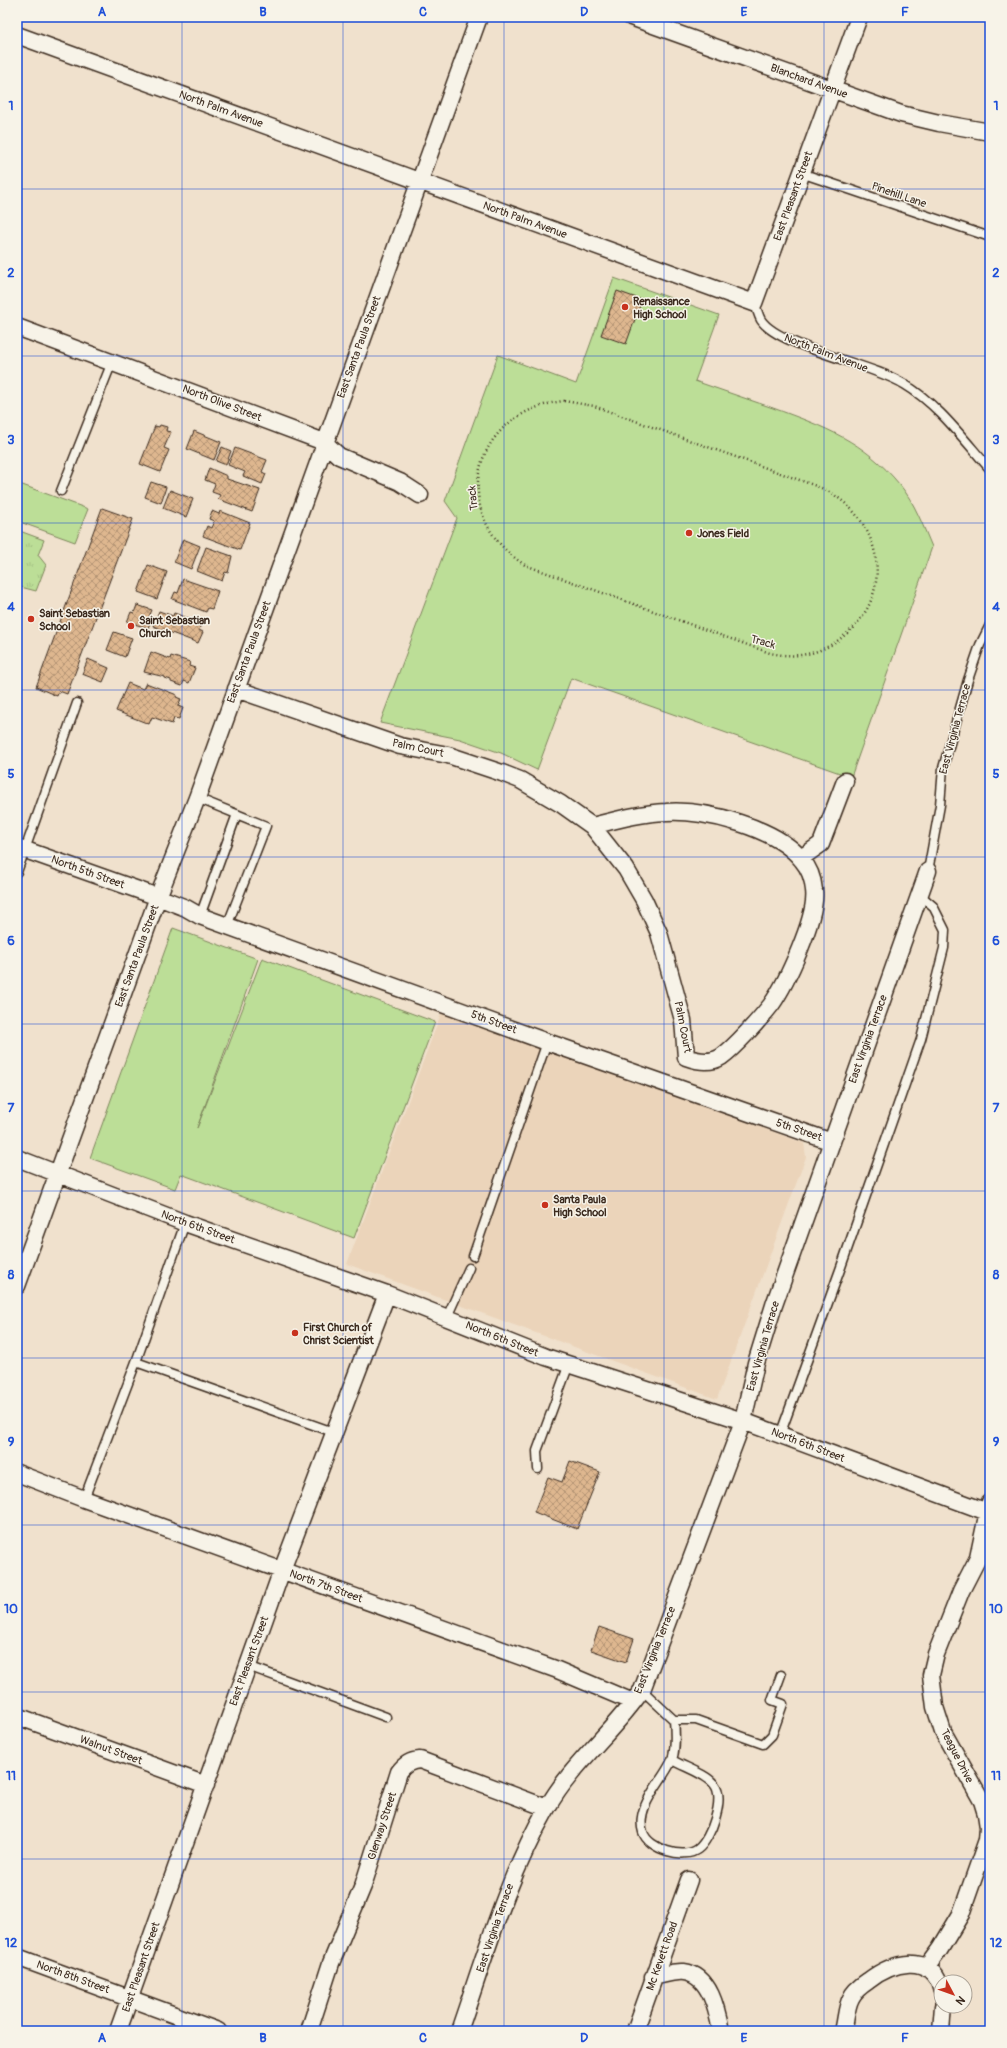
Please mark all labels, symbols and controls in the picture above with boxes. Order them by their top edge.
text: A [98,4,107,20]
text: B [259,4,267,20]
text: C [419,4,427,20]
text: D [580,4,588,20]
text: E [741,4,748,20]
text: F [901,4,909,20]
street label: Blanchard Avenue [769,61,850,101]
street label: North Palm Avenue [177,88,265,130]
text: 1 [8,98,14,114]
text: 1 [993,98,999,114]
street label: East Pleasant Street [771,149,815,243]
street label: Pinehill Lane [870,180,929,211]
street label: North Palm Avenue [481,199,569,241]
text: 2 [7,265,15,281]
text: 2 [992,265,1000,281]
street label: East Santa Paula Street [334,294,384,400]
place label: Renaissance High School [633,295,690,321]
marker: Renaissance High School [620,302,630,312]
street label: North Palm Avenue [782,331,870,375]
street label: North Olive Street [181,382,264,424]
text: 3 [7,432,15,448]
text: 3 [992,432,1000,448]
street label: Track [465,484,481,511]
place label: Jones Field [697,527,749,540]
marker: Jones Field [684,528,694,538]
text: 4 [7,599,15,615]
street label: East Santa Paula Street [224,599,274,705]
text: 4 [992,599,1000,615]
place label: Saint Sebastian School [39,607,110,633]
marker: Saint Sebastian School [26,614,36,624]
place label: Saint Sebastian Church [139,614,210,640]
marker: Saint Sebastian Church [126,621,136,631]
street label: Track [749,632,777,652]
street label: East Virginia Terrace [937,682,973,776]
street label: Palm Court [391,736,445,760]
text: 5 [7,766,15,782]
text: 5 [992,766,1000,782]
street label: North 5th Street [50,853,127,891]
street label: East Santa Paula Street [112,903,162,1009]
text: 6 [7,933,15,949]
text: 6 [992,933,1000,949]
street label: East Virginia Terrace [846,993,890,1085]
street label: Palm Court [672,1000,694,1054]
street label: 5th Street [469,1008,519,1036]
text: 7 [8,1100,15,1116]
text: 7 [993,1100,1000,1116]
street label: 5th Street [774,1116,824,1144]
place label: Santa Paula High School [553,1193,607,1219]
marker: Santa Paula High School [540,1200,550,1210]
street label: North 6th Street [159,1208,237,1247]
text: 8 [8,1267,15,1283]
text: 8 [993,1267,1000,1283]
street label: East Virginia Terrace [744,1299,782,1392]
street label: North 6th Street [464,1318,541,1360]
place label: First Church of Christ Scientist [303,1321,374,1347]
marker: First Church of Christ Scientist [290,1328,300,1338]
street label: North 6th Street [770,1425,847,1465]
text: 9 [8,1434,15,1450]
text: 9 [993,1434,1000,1450]
street label: North 7th Street [288,1567,365,1605]
text: 10 [4,1601,18,1617]
text: 10 [989,1601,1003,1617]
street label: East Virginia Terrace [632,1604,679,1696]
street label: East Pleasant Street [227,1614,271,1708]
street label: Teague Drive [938,1727,976,1785]
street label: Walnut Street [78,1733,145,1768]
text: 11 [6,1768,16,1784]
text: 11 [991,1768,1001,1784]
street label: Glenway Street [365,1790,399,1862]
street label: East Virginia Terrace [474,1881,516,1974]
street label: East Pleasant Street [120,1920,163,2014]
street label: Mc Kevett Road [644,1920,680,1992]
text: 12 [5,1935,17,1951]
text: 12 [990,1935,1002,1951]
street label: North 8th Street [35,1958,112,1996]
north arrow [933,1974,973,2014]
text: N [952,1993,968,2008]
text: A [98,2030,107,2046]
text: B [259,2030,267,2046]
text: C [419,2030,427,2046]
text: D [580,2030,588,2046]
text: E [741,2030,748,2046]
text: F [901,2030,909,2046]

